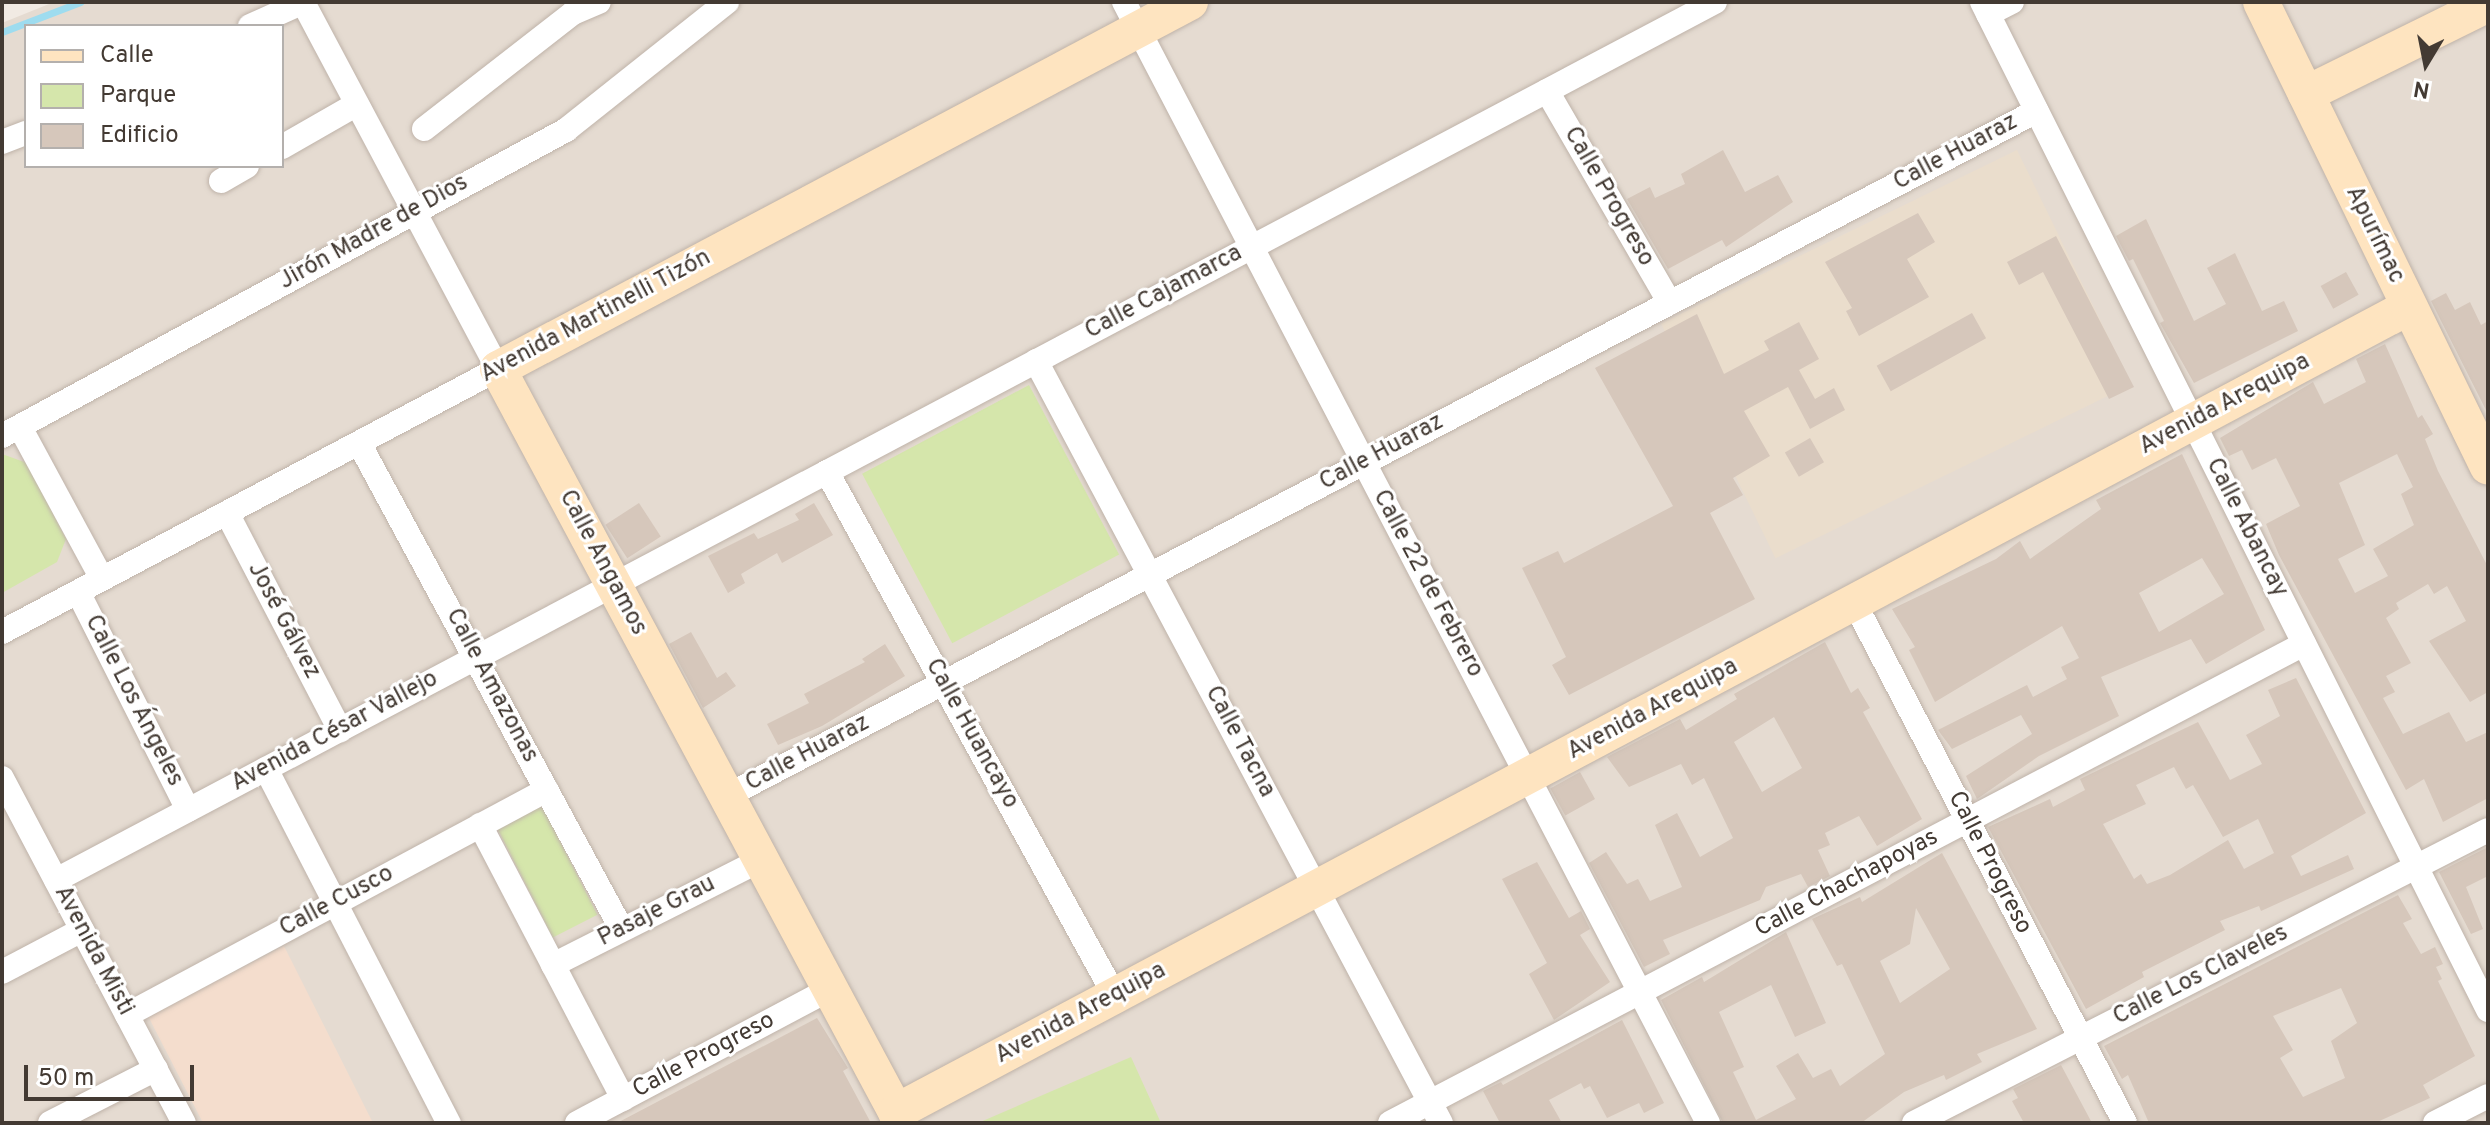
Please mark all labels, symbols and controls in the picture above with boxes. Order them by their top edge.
legend [24,24,284,168]
north arrow [2386,24,2466,104]
text: Calle [100,41,154,71]
text: N [2412,73,2432,103]
text: Parque [100,81,176,111]
street label: Calle Huaraz [1889,108,2023,198]
text: Edificio [100,121,179,151]
street label: Calle Progreso [1556,122,1660,272]
street label: Jirón Madre de Dios [274,169,474,297]
street label: Apurímac [2338,182,2410,288]
street label: Calle Cajamarca [1081,240,1247,346]
street label: Avenida Martinelli Tizón [475,244,717,390]
street label: Avenida Arequipa [2134,348,2316,462]
street label: Calle Huaraz [1315,408,1449,498]
street label: Calle Abancay [2198,453,2294,603]
street label: Calle Angamos [551,485,653,641]
street label: Calle 22 de Febrero [1365,485,1489,683]
street label: José Gálvez [240,558,326,684]
street label: Calle Amazonas [438,604,544,768]
street label: Calle Los Ángeles [77,610,189,792]
street label: Avenida Arequipa [1562,653,1744,767]
street label: Calle Huancayo [918,654,1024,814]
street label: Avenida César Vallejo [226,665,444,799]
street label: Calle Tacna [1197,681,1281,803]
street label: Calle Huaraz [741,709,875,799]
street label: Calle Progreso [1941,787,2037,939]
street label: Calle Chachapoyas [1750,824,1944,944]
street label: Calle Cusco [275,860,399,944]
street label: Pasaje Grau [594,870,720,954]
street label: Avenida Misti [47,881,139,1021]
street label: Calle Los Claveles [2109,919,2293,1033]
street label: Avenida Arequipa [990,957,1172,1071]
street label: Calle Progreso [628,1007,780,1105]
scale bar [28,1049,198,1099]
text: 50 m [38,1064,94,1094]

